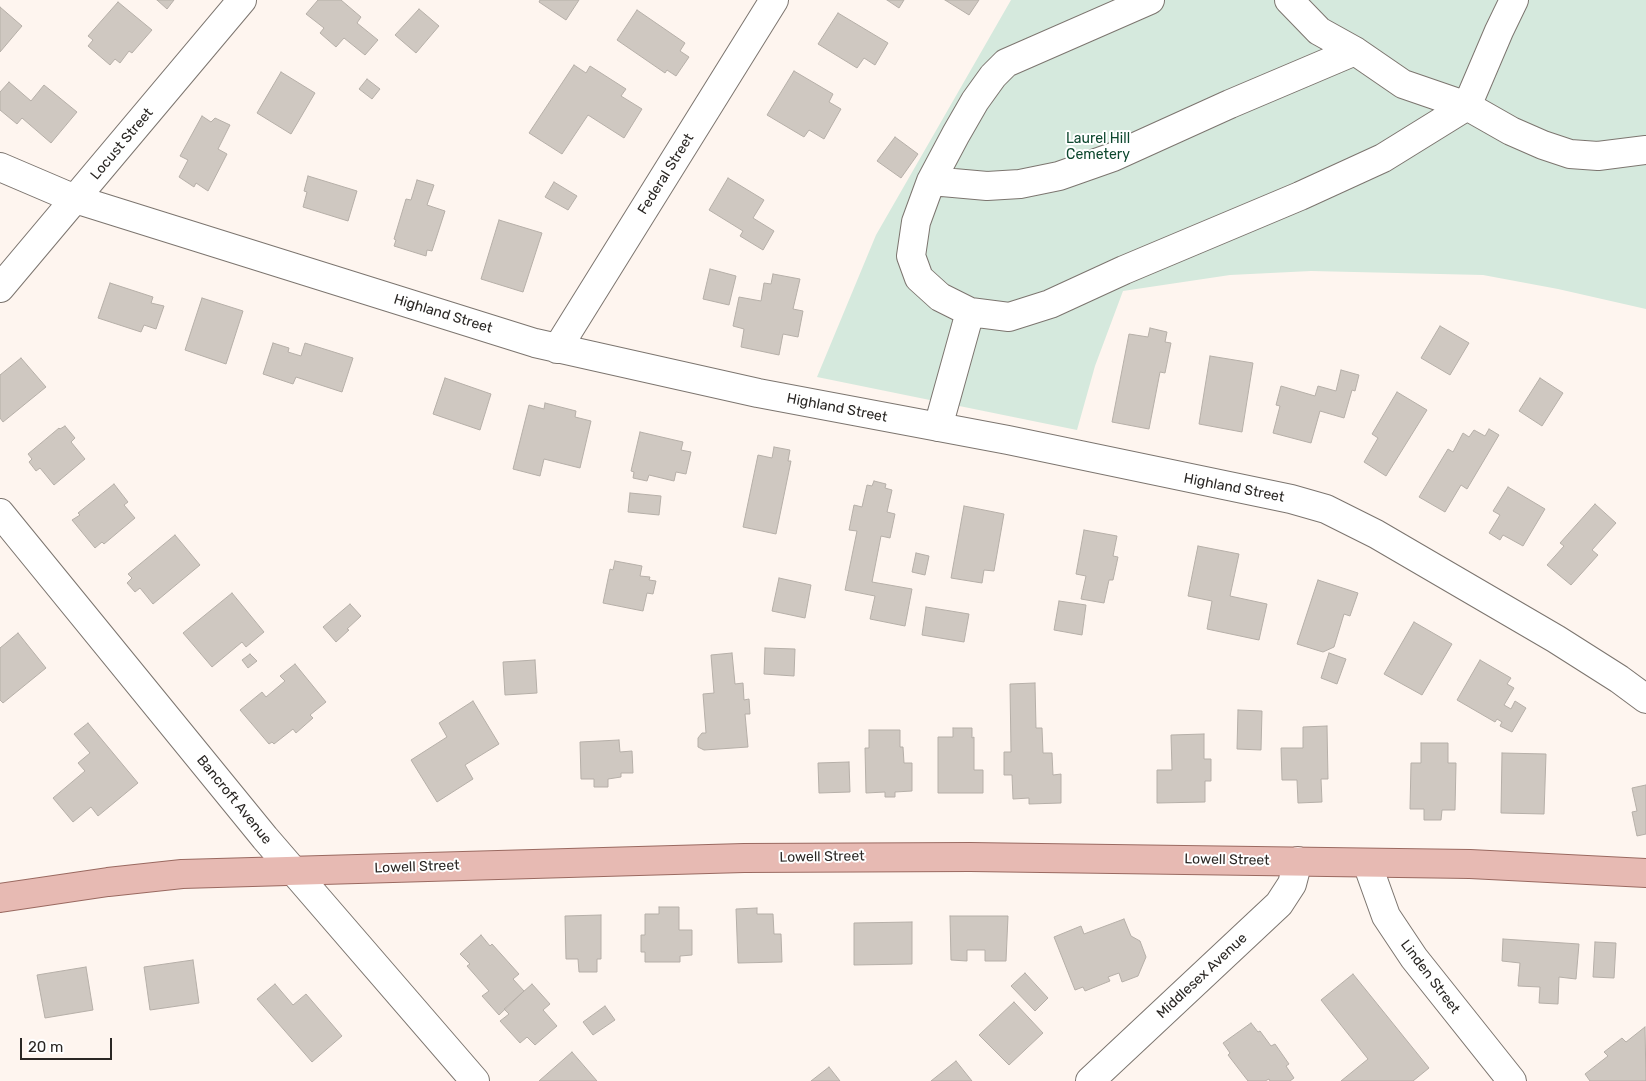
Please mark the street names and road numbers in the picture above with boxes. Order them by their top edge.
street label: Locust Street [87,105,157,183]
street label: Federal Street [634,130,698,218]
street label: Highland Street [392,291,494,337]
street label: Highland Street [785,390,889,426]
street label: Highland Street [1182,470,1286,506]
street label: Bancroft Avenue [193,752,275,848]
street label: Lowell Street [779,848,865,866]
street label: Lowell Street [1184,851,1270,869]
street label: Lowell Street [374,857,460,877]
street label: Middlesex Avenue [1153,930,1251,1022]
street label: Linden Street [1397,937,1463,1017]

